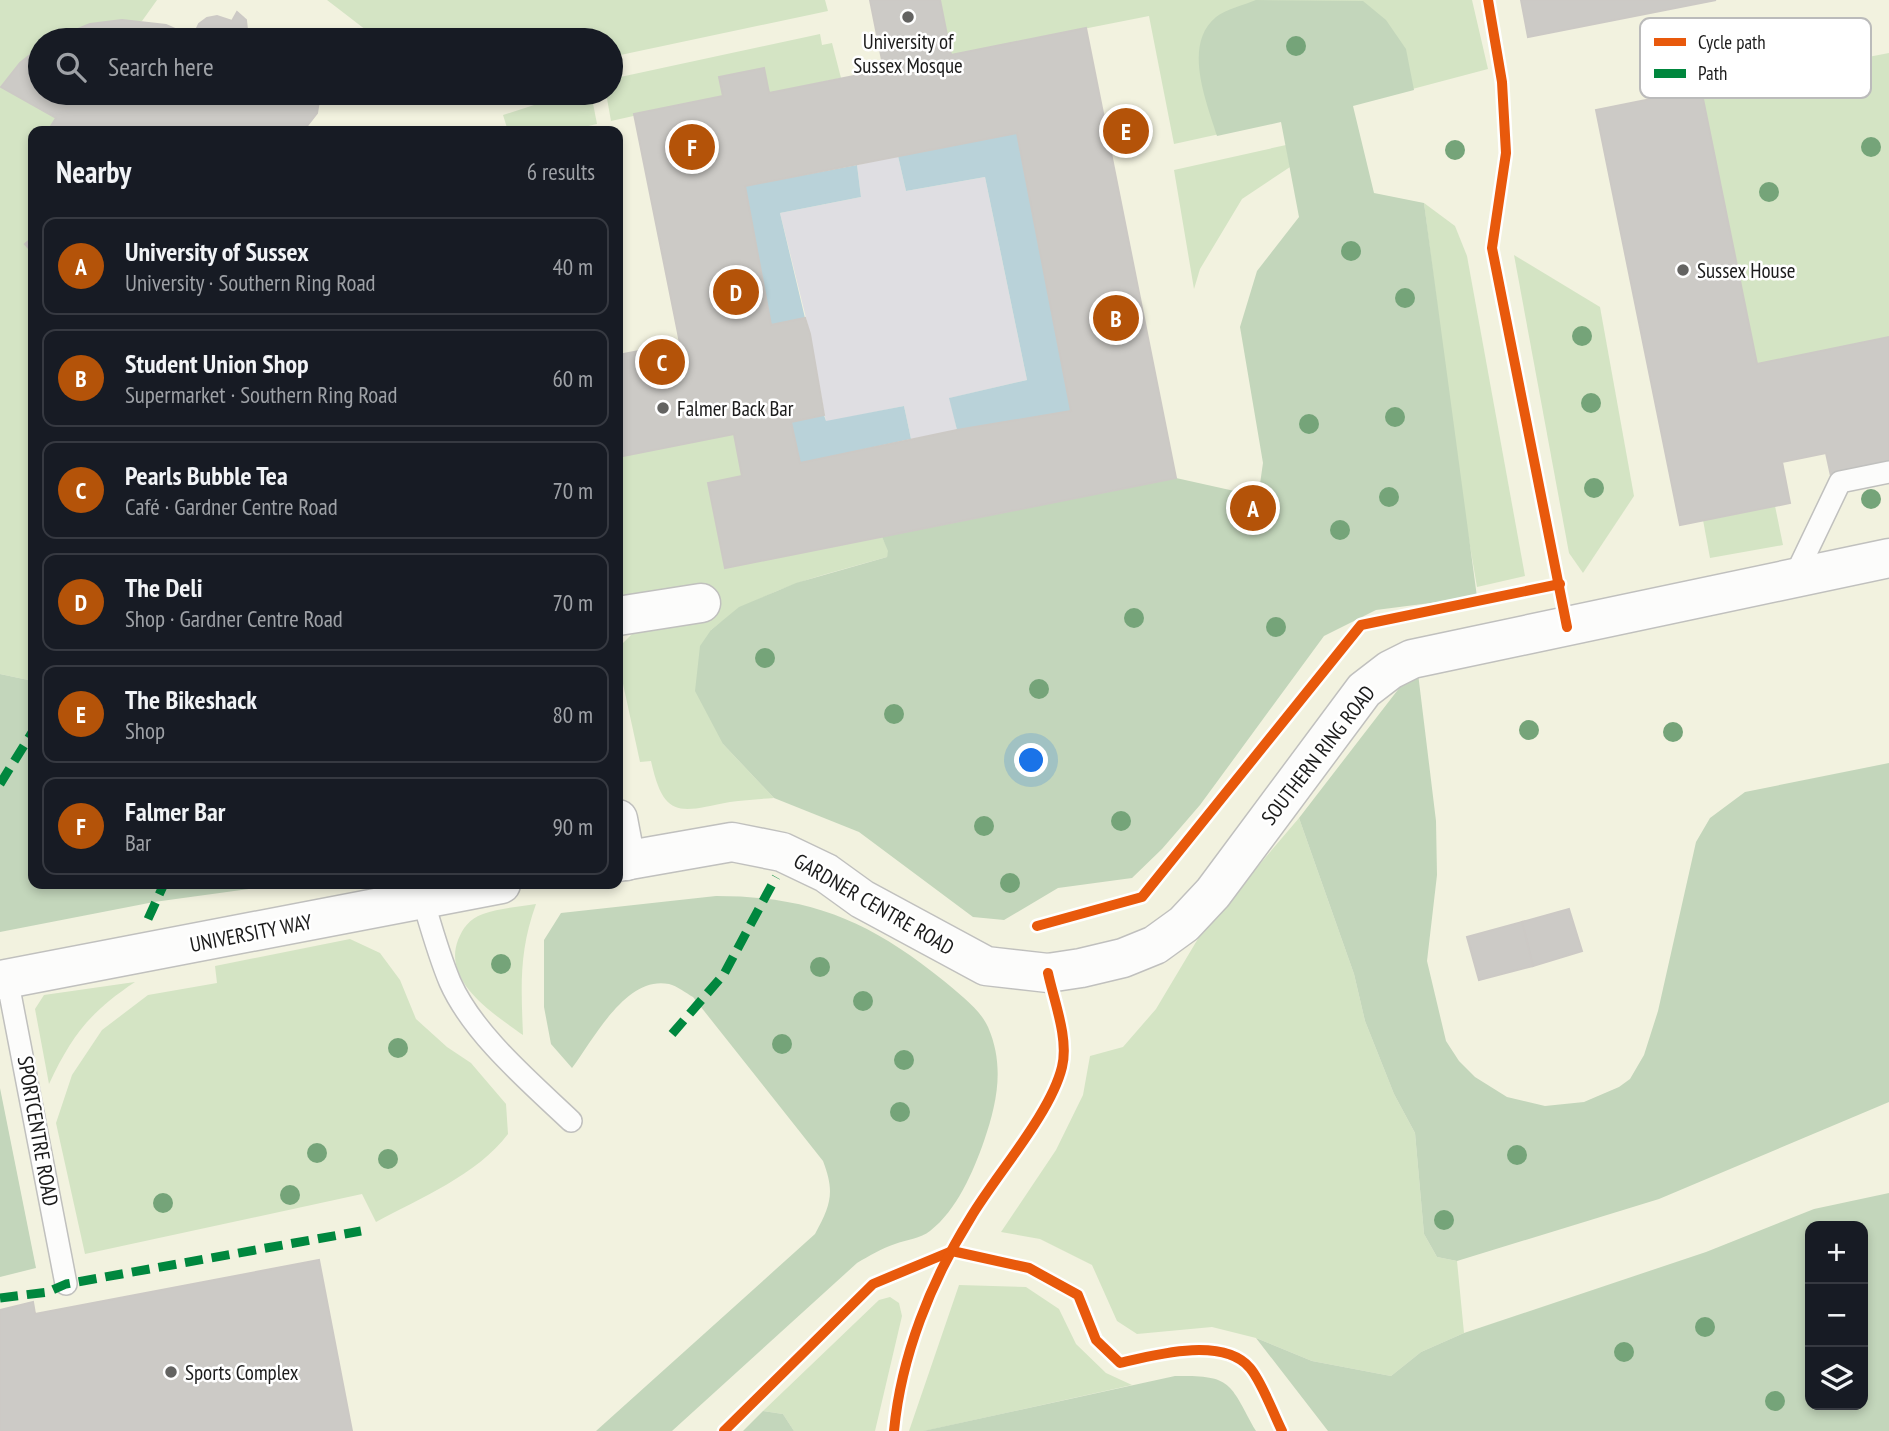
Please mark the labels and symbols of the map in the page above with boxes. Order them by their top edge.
marker: University of Sussex Mosque [900,9,916,25]
legend [1640,18,1871,98]
place label: University of Sussex Mosque [853,28,963,79]
text: Cycle path [1698,30,1766,54]
text: Path [1698,61,1727,85]
pin: E [1103,105,1149,157]
pin: F [669,121,715,173]
place label: Sussex House [1697,257,1795,284]
marker: Sussex House [1675,262,1691,278]
pin: D [713,266,759,318]
pin: B [1093,292,1139,344]
pin: C [639,336,685,388]
place label: Falmer Back Bar [677,395,794,422]
marker: Falmer Back Bar [655,400,671,416]
pin: A [1230,482,1276,534]
street label: SOUTHERN RING ROAD [1255,680,1381,830]
your location [1014,743,1048,777]
street label: GARDNER CENTRE ROAD [789,847,959,961]
street label: UNIVERSITY WAY [188,908,315,958]
street label: SPORTCENTRE ROAD [12,1054,64,1208]
place label: Sports Complex [185,1359,299,1386]
marker: Sports Complex [163,1364,179,1380]

